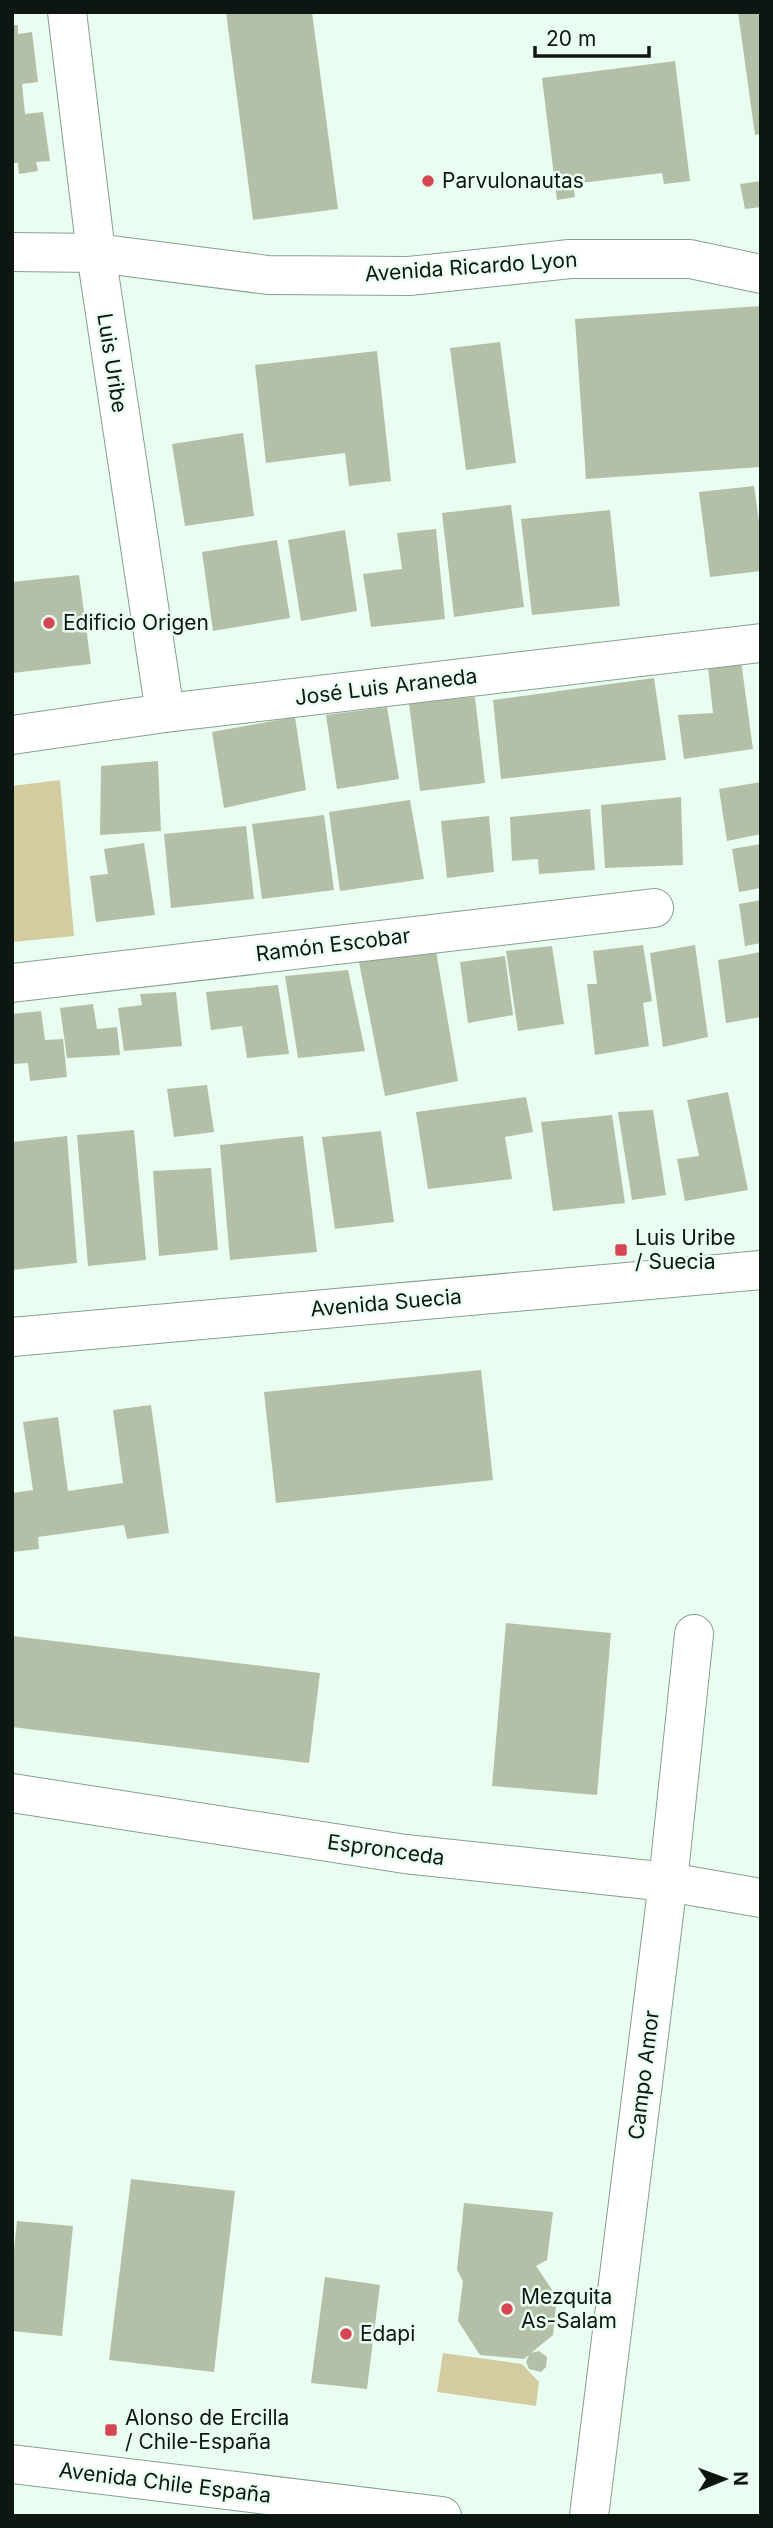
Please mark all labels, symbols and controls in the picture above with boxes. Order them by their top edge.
scale bar [535,14,649,58]
text: 20 m [546,26,596,51]
place label: Parvulonautas [442,168,584,193]
marker: Parvulonautas [420,173,436,189]
street label: Avenida Ricardo Lyon [364,247,578,286]
street label: Luis Uribe [92,311,133,414]
place label: Edificio Origen [63,610,209,635]
marker: Edificio Origen [41,615,57,631]
street label: José Luis Araneda [293,663,479,710]
street label: Ramón Escobar [254,923,412,966]
place label: Luis Uribe / Suecia [635,1225,735,1274]
marker: Luis Uribe / Suecia [613,1242,629,1258]
street label: Avenida Suecia [309,1283,463,1322]
street label: Espronceda [326,1829,446,1870]
street label: Campo Amor [623,2009,664,2141]
place label: Mezquita As-Salam [521,2284,617,2333]
marker: Mezquita As-Salam [499,2301,515,2317]
place label: Edapi [360,2321,415,2346]
marker: Edapi [338,2326,354,2342]
place label: Alonso de Ercilla / Chile-España [125,2405,289,2454]
marker: Alonso de Ercilla / Chile-España [103,2422,119,2438]
north arrow [689,2444,759,2514]
street label: Avenida Chile España [58,2457,273,2508]
text: N [729,2471,752,2486]

